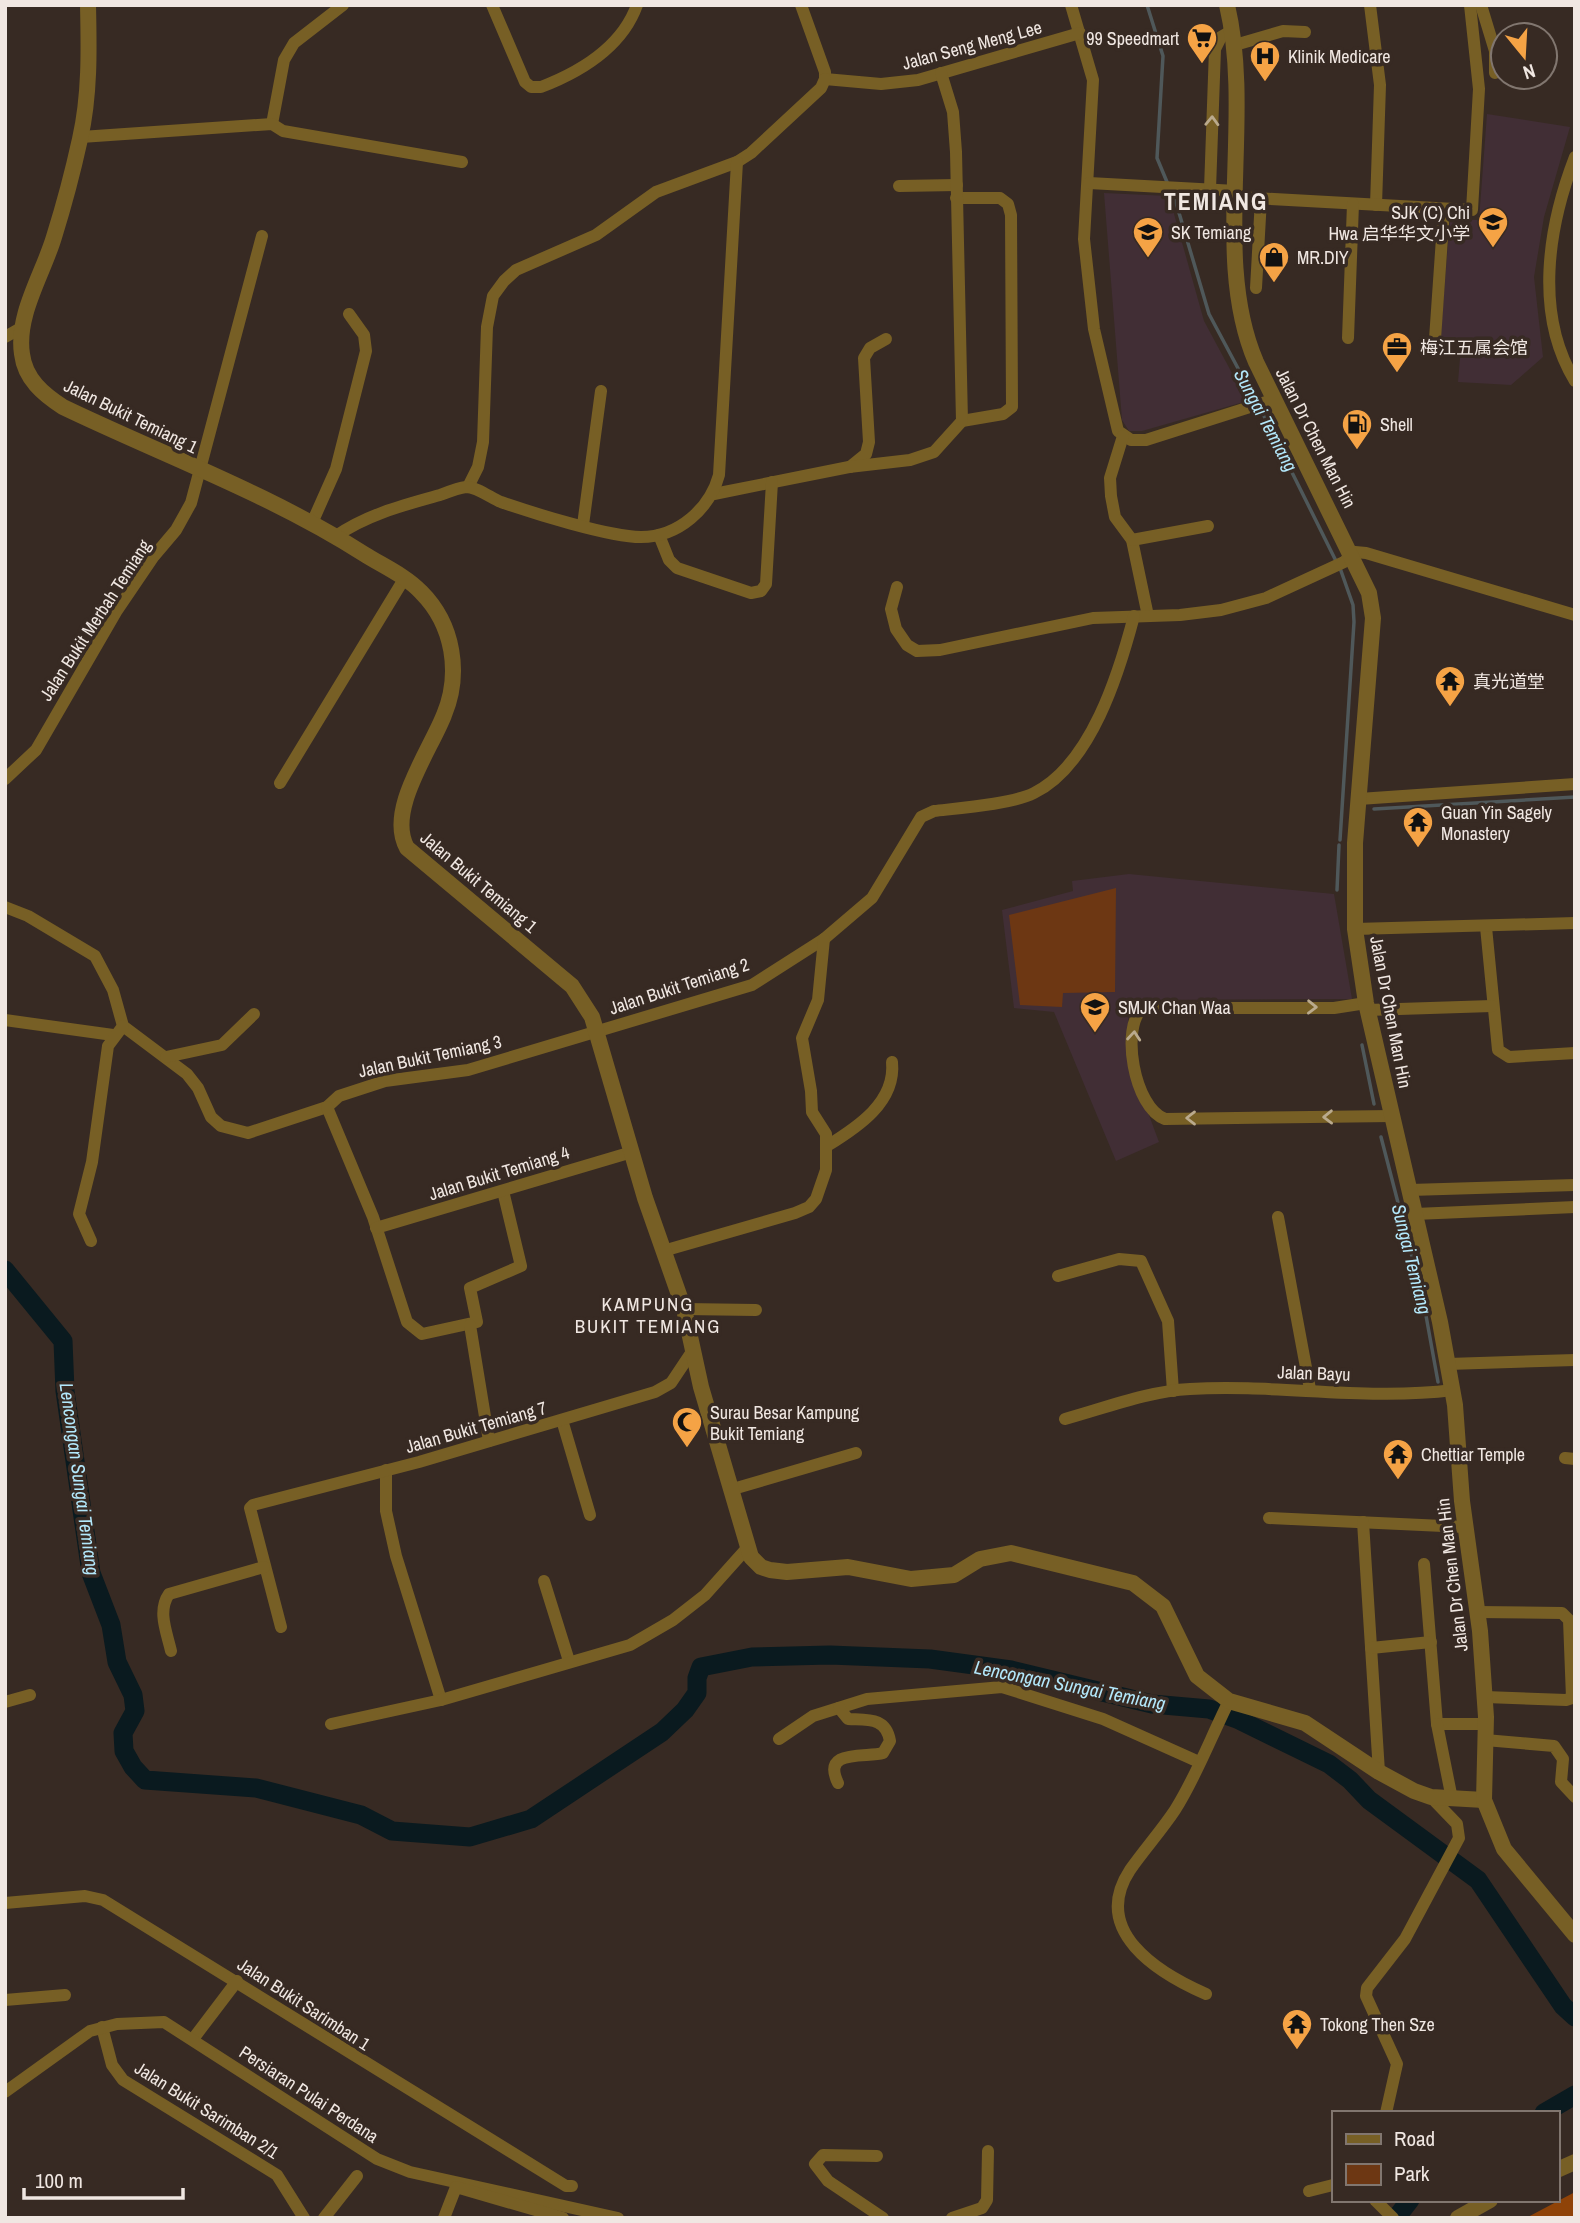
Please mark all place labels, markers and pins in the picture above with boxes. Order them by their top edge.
supermarket icon: 99 Speedmart [1185,21,1219,65]
place label: 99 Speedmart [1086,26,1179,51]
hospital icon: Klinik Medicare [1248,39,1282,83]
place label: Klinik Medicare [1288,44,1391,69]
place label: SJK (C) Chi Hwa 启华华文小学 [1328,200,1470,246]
school or university icon: SJK (C) Chi Hwa 启华华文小学 [1476,205,1510,249]
school or university icon: SK Temiang [1131,215,1165,259]
place label: SK Temiang [1171,220,1252,245]
shop icon: MR.DIY [1257,240,1291,284]
place label: MR.DIY [1297,245,1349,270]
office icon: 梅江五属会馆 [1380,330,1414,374]
place label: 梅江五属会馆 [1420,335,1528,360]
fuel station icon: Shell [1340,407,1374,451]
place label: Shell [1380,412,1413,437]
temple icon: 真光道堂 [1433,664,1467,708]
place label: 真光道堂 [1473,669,1545,694]
place label: Guan Yin Sagely Monastery [1441,800,1552,846]
temple icon: Guan Yin Sagely Monastery [1401,805,1435,849]
school or university icon: SMJK Chan Waa [1078,990,1112,1034]
place label: SMJK Chan Waa [1118,995,1231,1020]
place label: Surau Besar Kampung Bukit Temiang [710,1400,860,1446]
mosque icon: Surau Besar Kampung Bukit Temiang [670,1405,704,1449]
temple icon: Chettiar Temple [1381,1437,1415,1481]
place label: Chettiar Temple [1421,1442,1525,1467]
temple icon: Tokong Then Sze [1280,2007,1314,2051]
place label: Tokong Then Sze [1320,2012,1435,2037]

